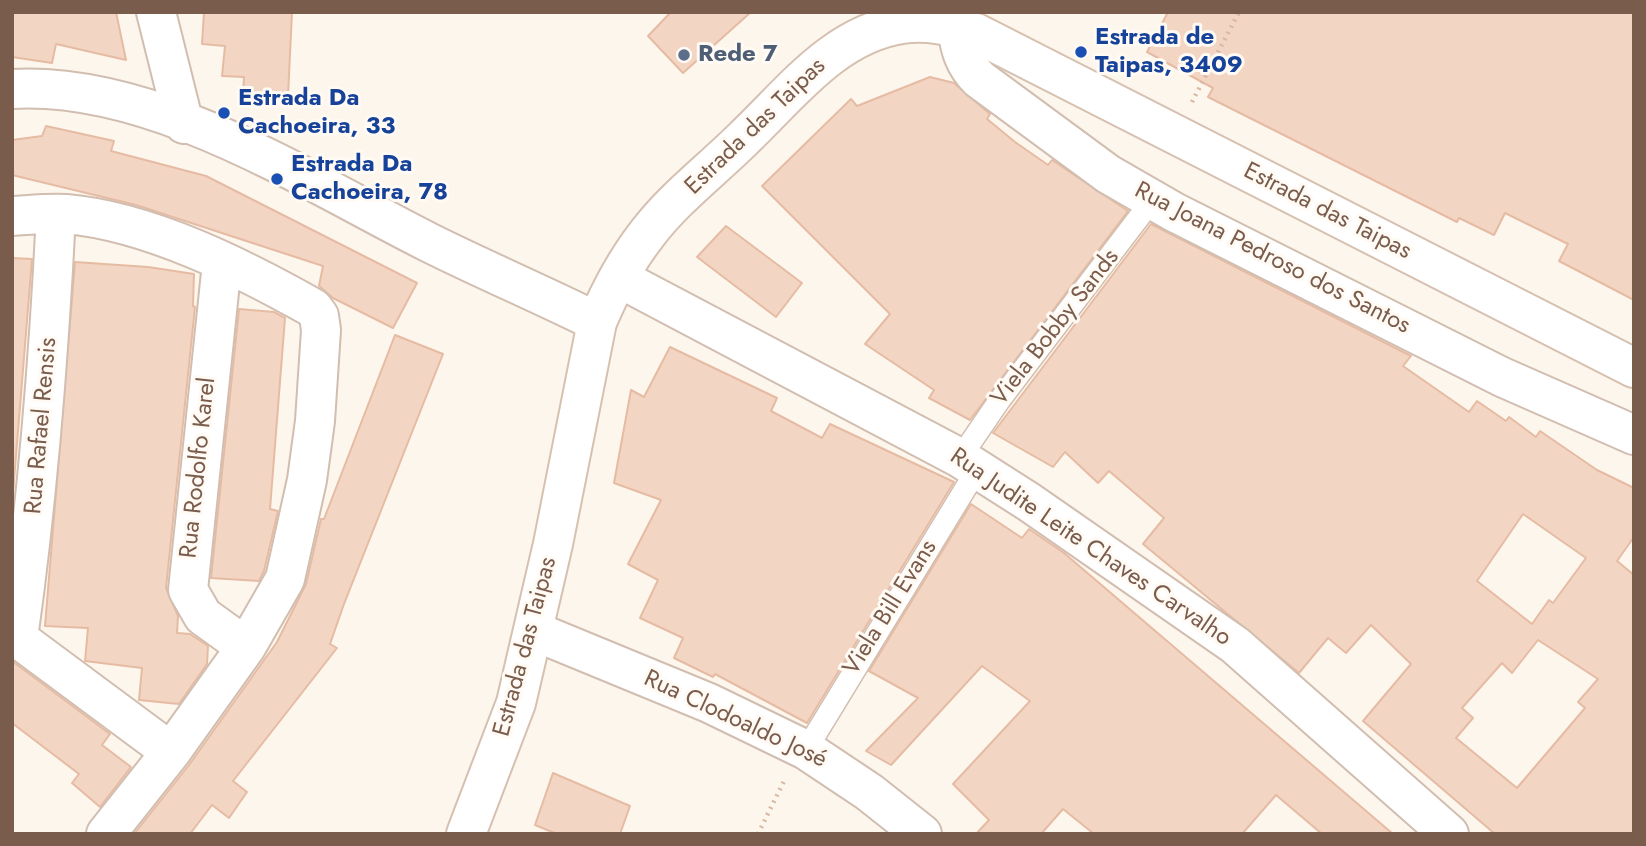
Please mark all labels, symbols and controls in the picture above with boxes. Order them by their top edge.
place label: Estrada de Taipas, 3409 [1095,24,1243,80]
place label: Rede 7 [698,41,778,69]
marker: Estrada de Taipas, 3409 [1073,44,1089,60]
marker: Rede 7 [676,47,692,63]
street label: Estrada das Taipas [680,53,832,201]
place label: Estrada Da Cachoeira, 33 [238,85,395,141]
marker: Estrada Da Cachoeira, 33 [216,105,232,121]
place label: Estrada Da Cachoeira, 78 [291,151,448,207]
street label: Estrada das Taipas [1238,157,1416,267]
marker: Estrada Da Cachoeira, 78 [269,171,285,187]
street label: Rua Joana Pedroso dos Santos [1129,177,1415,341]
street label: Viela Bobby Sands [986,244,1126,412]
street label: Rua Rafael Rensis [20,336,64,516]
street label: Rua Rodolfo Karel [175,376,223,560]
street label: Rua Judite Leite Chaves Carvalho [944,443,1236,653]
street label: Viela Bill Evans [838,535,944,681]
street label: Estrada das Taipas [488,554,564,740]
street label: Rua Clodoaldo José [639,665,831,775]

